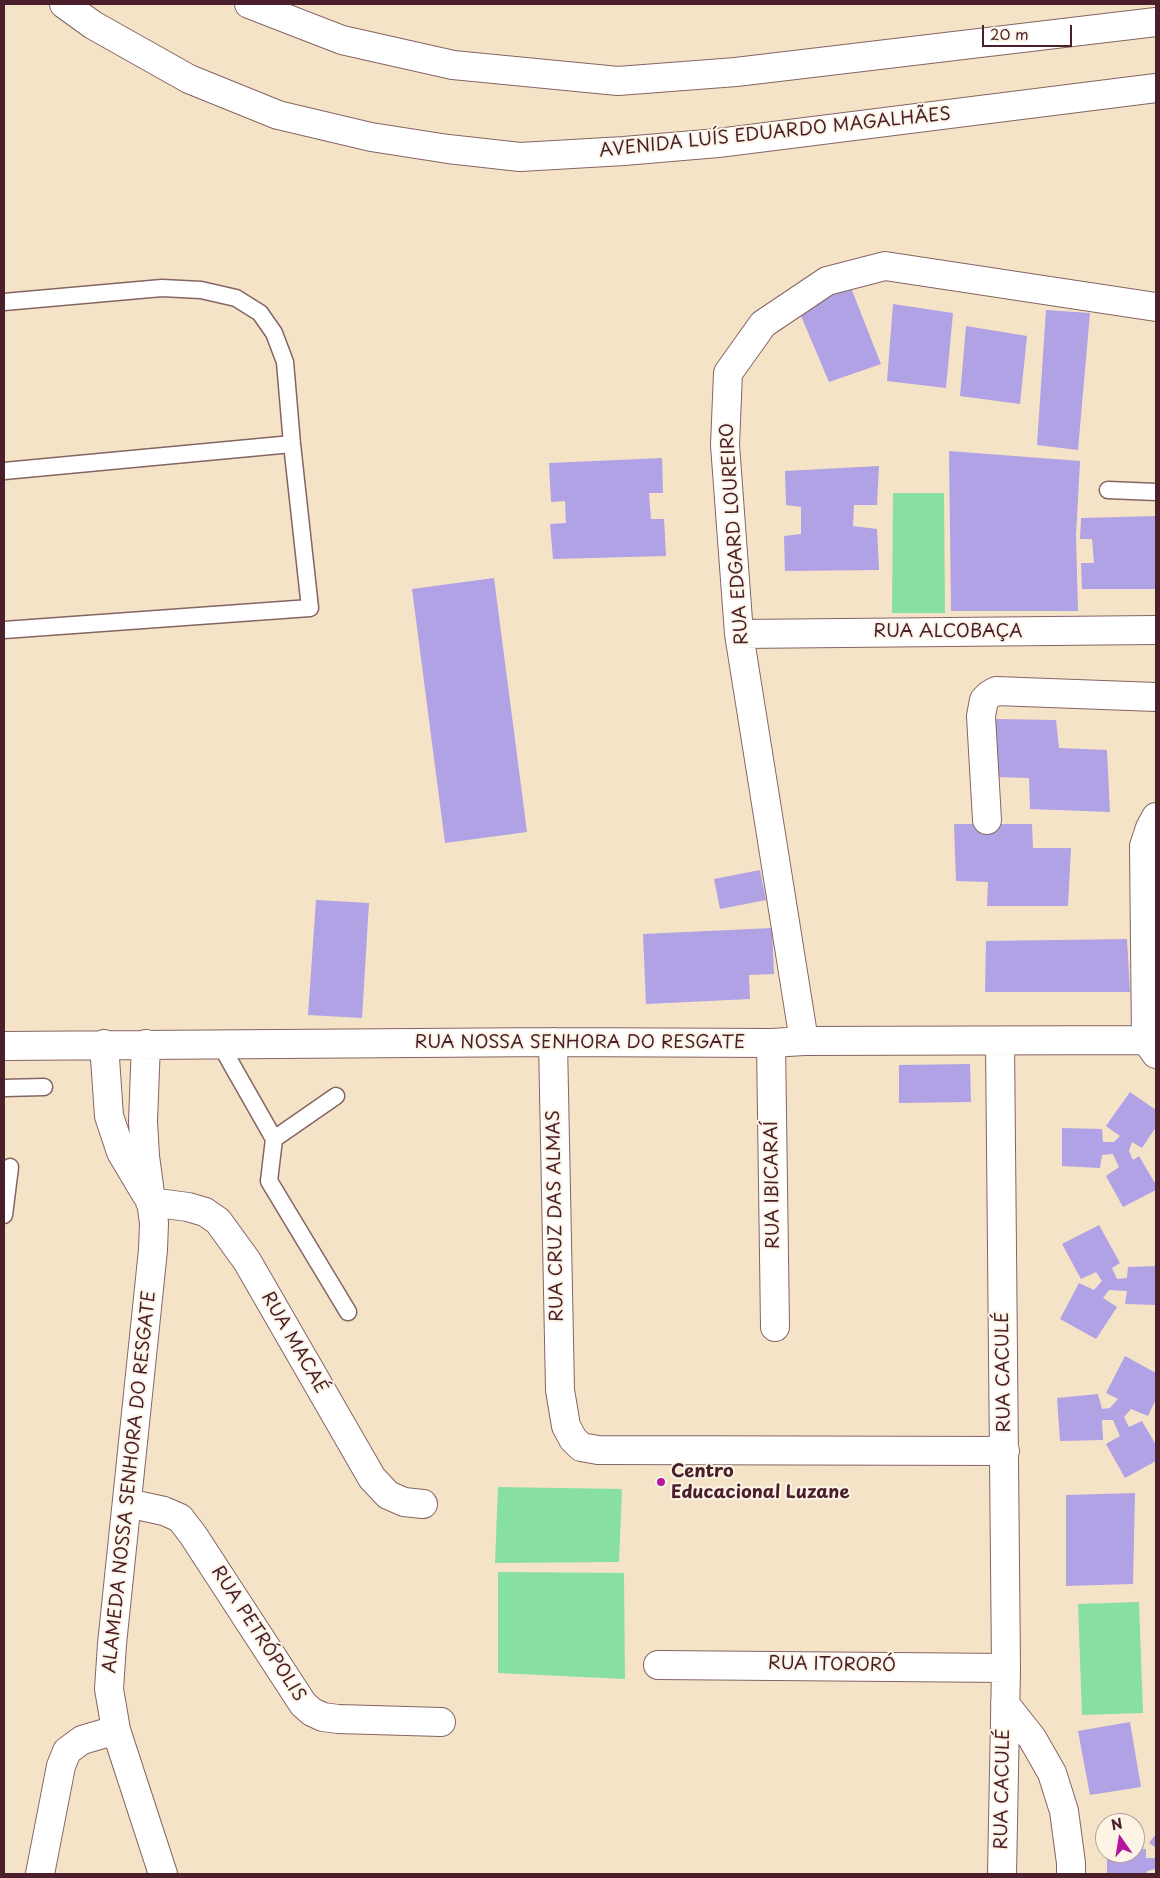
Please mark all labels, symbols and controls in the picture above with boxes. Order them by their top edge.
scale bar [985,15,1075,47]
text: 20 m [990,22,1029,45]
street label: AVENIDA LUÍS EDUARDO MAGALHÃES [598,104,952,162]
street label: RUA EDGARD LOUREIRO [716,422,754,646]
street label: RUA ALCOBAÇA [873,621,1023,643]
street label: RUA NOSSA SENHORA DO RESGATE [415,1032,745,1054]
street label: RUA CRUZ DAS ALMAS [543,1110,569,1322]
street label: RUA IBICARAÍ [761,1121,785,1249]
street label: RUA MACAÉ [256,1288,332,1398]
street label: ALAMEDA NOSSA SENHORA DO RESGATE [99,1290,161,1674]
street label: RUA CACULÉ [992,1311,1016,1433]
place label: Centro Educacional Luzane [671,1461,850,1504]
marker: Centro Educacional Luzane [655,1476,667,1488]
street label: RUA PETRÓPOLIS [206,1562,310,1706]
street label: RUA ITORORÓ [768,1653,896,1677]
street label: RUA CACULÉ [991,1728,1015,1850]
text: N [1109,1812,1125,1835]
north arrow [1095,1813,1145,1863]

